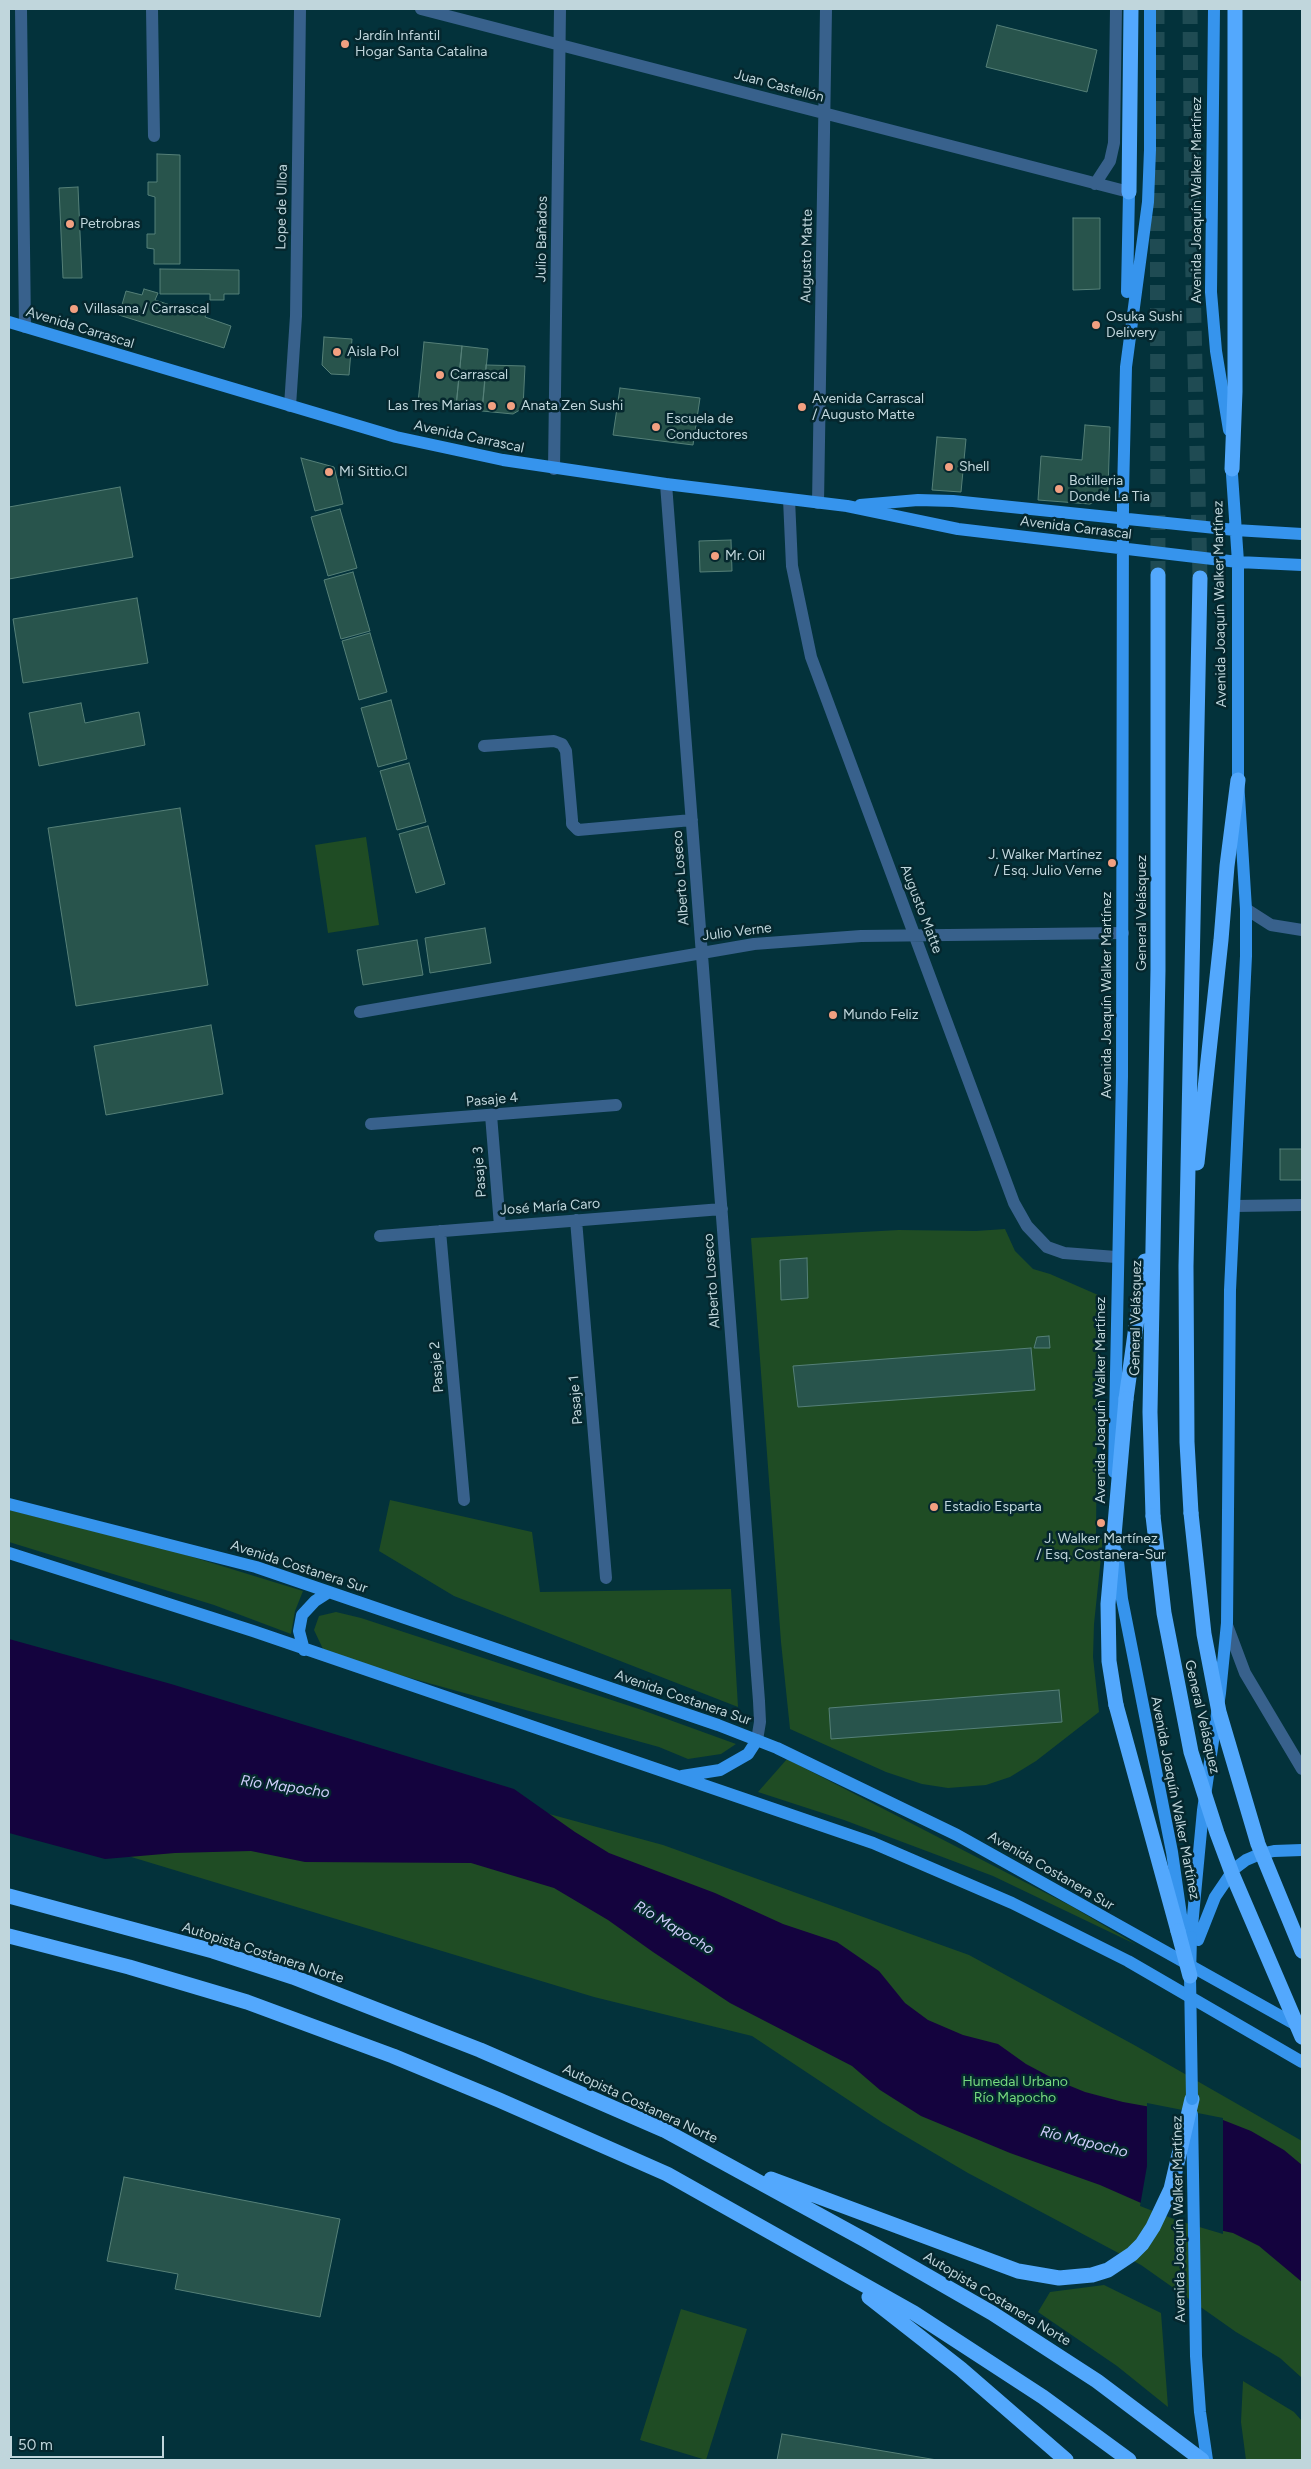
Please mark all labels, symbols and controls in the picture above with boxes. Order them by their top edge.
place label: Jardín Infantil Hogar Santa Catalina [355,28,487,60]
marker: Jardín Infantil Hogar Santa Catalina [339,38,351,50]
street label: Juan Castellón [732,66,826,106]
street label: Avenida Joaquín Walker Martínez [1189,97,1205,303]
street label: Lope de Ulloa [273,164,291,250]
street label: Julio Bañados [533,196,551,282]
street label: Augusto Matte [798,209,816,303]
place label: Petrobras [80,216,140,232]
marker: Petrobras [64,218,76,230]
place label: Villasana / Carrascal [84,301,209,317]
marker: Villasana / Carrascal [68,303,80,315]
street label: Avenida Carrascal [24,304,136,352]
place label: Osuka Sushi Delivery [1106,309,1182,342]
marker: Osuka Sushi Delivery [1090,319,1102,331]
place label: Aisla Pol [347,344,399,360]
marker: Aisla Pol [331,346,343,358]
place label: Carrascal [450,367,508,383]
marker: Carrascal [434,369,446,381]
place label: Avenida Carrascal / Augusto Matte [812,391,924,424]
place label: Las Tres Marias [388,398,482,414]
place label: Anata Zen Sushi [521,398,623,414]
marker: Las Tres Marias [486,400,498,412]
marker: Anata Zen Sushi [505,400,517,412]
marker: Avenida Carrascal / Augusto Matte [796,401,808,413]
place label: Escuela de Conductores [666,411,748,444]
street label: Avenida Carrascal [412,417,526,457]
marker: Escuela de Conductores [650,421,662,433]
place label: Shell [959,459,989,475]
marker: Shell [943,461,955,473]
place label: Mi Sittio.Cl [339,464,407,480]
marker: Mi Sittio.Cl [323,466,335,478]
place label: Botilleria Donde La Tia [1069,473,1150,506]
marker: Botilleria Donde La Tia [1053,483,1065,495]
street label: Avenida Joaquín Walker Martínez [1210,500,1230,708]
street label: Avenida Carrascal [1019,513,1133,543]
place label: Mr. Oil [725,548,765,564]
marker: Mr. Oil [709,550,721,562]
street label: Alberto Loseco [669,830,693,926]
place label: J. Walker Martínez / Esq. Julio Verne [988,847,1102,880]
street label: General Velásquez [1134,855,1150,971]
marker: J. Walker Martínez / Esq. Julio Verne [1106,857,1118,869]
street label: Augusto Matte [896,862,946,956]
street label: Avenida Joaquín Walker Martínez [1099,892,1115,1098]
street label: Julio Verne [701,919,773,945]
place label: Mundo Feliz [843,1007,919,1023]
marker: Mundo Feliz [827,1009,839,1021]
street label: Pasaje 4 [465,1089,519,1111]
street label: Pasaje 3 [470,1146,490,1198]
street label: José María Caro [499,1195,601,1219]
street label: Alberto Loseco [700,1233,724,1329]
street label: General Velásquez [1127,1260,1145,1376]
street label: Avenida Joaquín Walker Martínez [1093,1297,1109,1503]
street label: Pasaje 2 [426,1341,448,1393]
street label: Pasaje 1 [565,1375,587,1425]
place label: Estadio Esparta [944,1499,1042,1515]
marker: Estadio Esparta [928,1501,940,1513]
marker: J. Walker Martínez / Esq. Costanera-Sur [1095,1517,1107,1529]
place label: J. Walker Martínez / Esq. Costanera-Sur [1036,1531,1166,1564]
street label: Avenida Costanera Sur [228,1537,370,1597]
street label: General Velásquez [1181,1659,1223,1775]
street label: Avenida Costanera Sur [613,1667,753,1729]
street label: Avenida Joaquín Walker Martínez [1147,1695,1203,1901]
water label: Río Mapocho [239,1772,331,1802]
street label: Avenida Costanera Sur [985,1828,1117,1914]
water label: Río Mapocho [631,1897,717,1959]
street label: Autopista Costanera Norte [180,1919,346,1987]
street label: Autopista Costanera Norte [560,2061,720,2147]
park label: Humedal Urbano Río Mapocho [962,2074,1068,2106]
street label: Avenida Joaquín Walker Martínez [1169,2115,1189,2323]
water label: Río Mapocho [1038,2122,1130,2162]
street label: Autopista Costanera Norte [920,2248,1074,2350]
scale bar [12,2426,166,2458]
text: 50 m [18,2436,53,2454]

